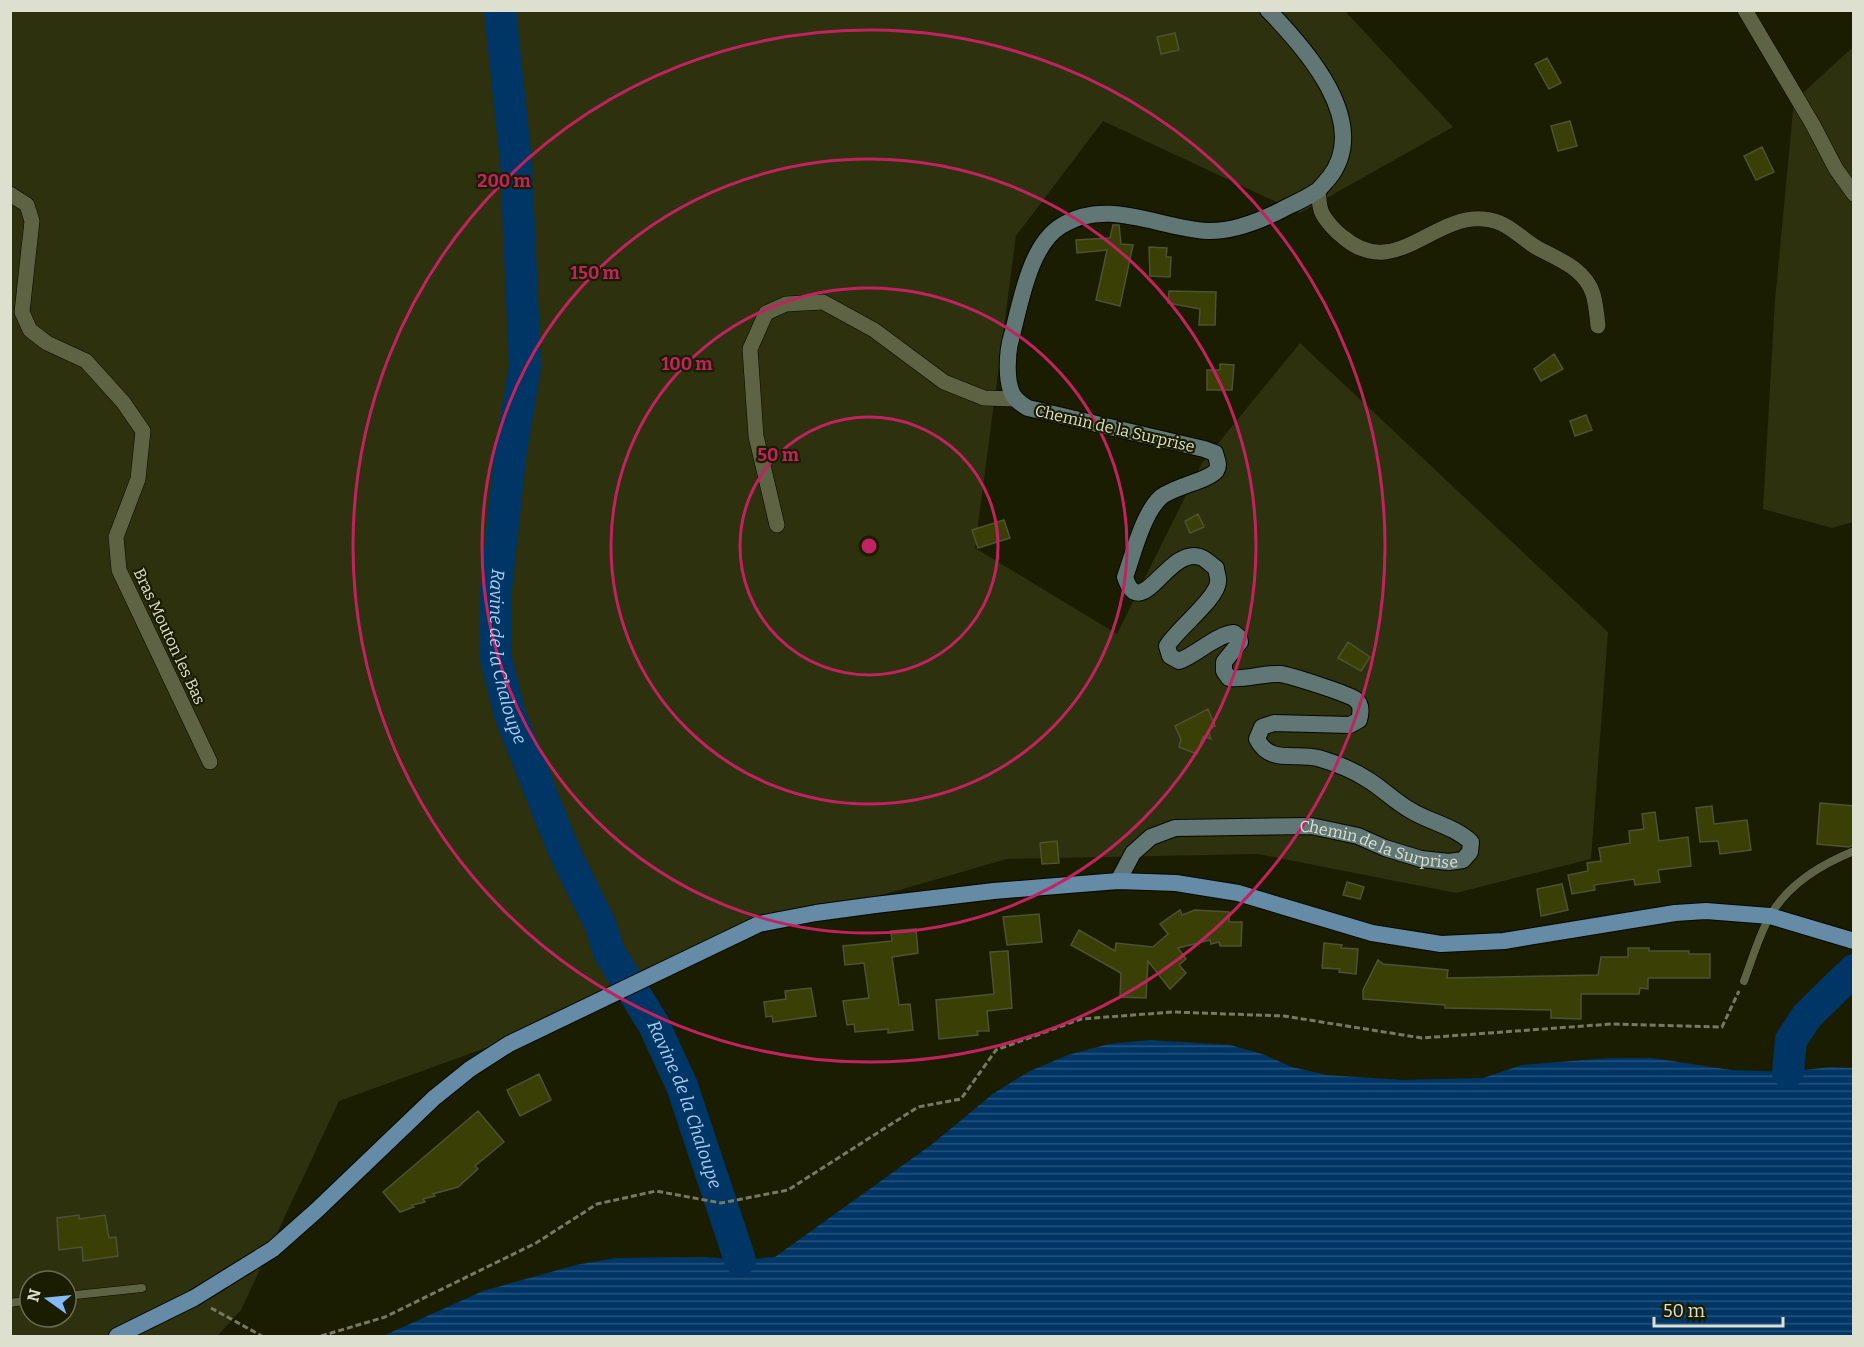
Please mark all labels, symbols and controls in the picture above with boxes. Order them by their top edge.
text: 200 m [477,170,531,192]
text: 150 m [570,262,620,284]
text: 100 m [661,353,713,375]
street label: Chemin de la Surprise [1033,401,1197,456]
text: 50 m [757,444,799,466]
centre of rings [859,536,879,556]
street label: Bras Mouton les Bas [130,565,209,707]
water label: Ravine de la Chaloupe [485,568,531,747]
street label: Chemin de la Surprise [1300,817,1459,872]
water label: Ravine de la Chaloupe [642,1017,726,1191]
north arrow [18,1269,78,1329]
text: N [23,1287,45,1304]
scale bar [1654,1290,1783,1328]
text: 50 m [1663,1300,1705,1322]

